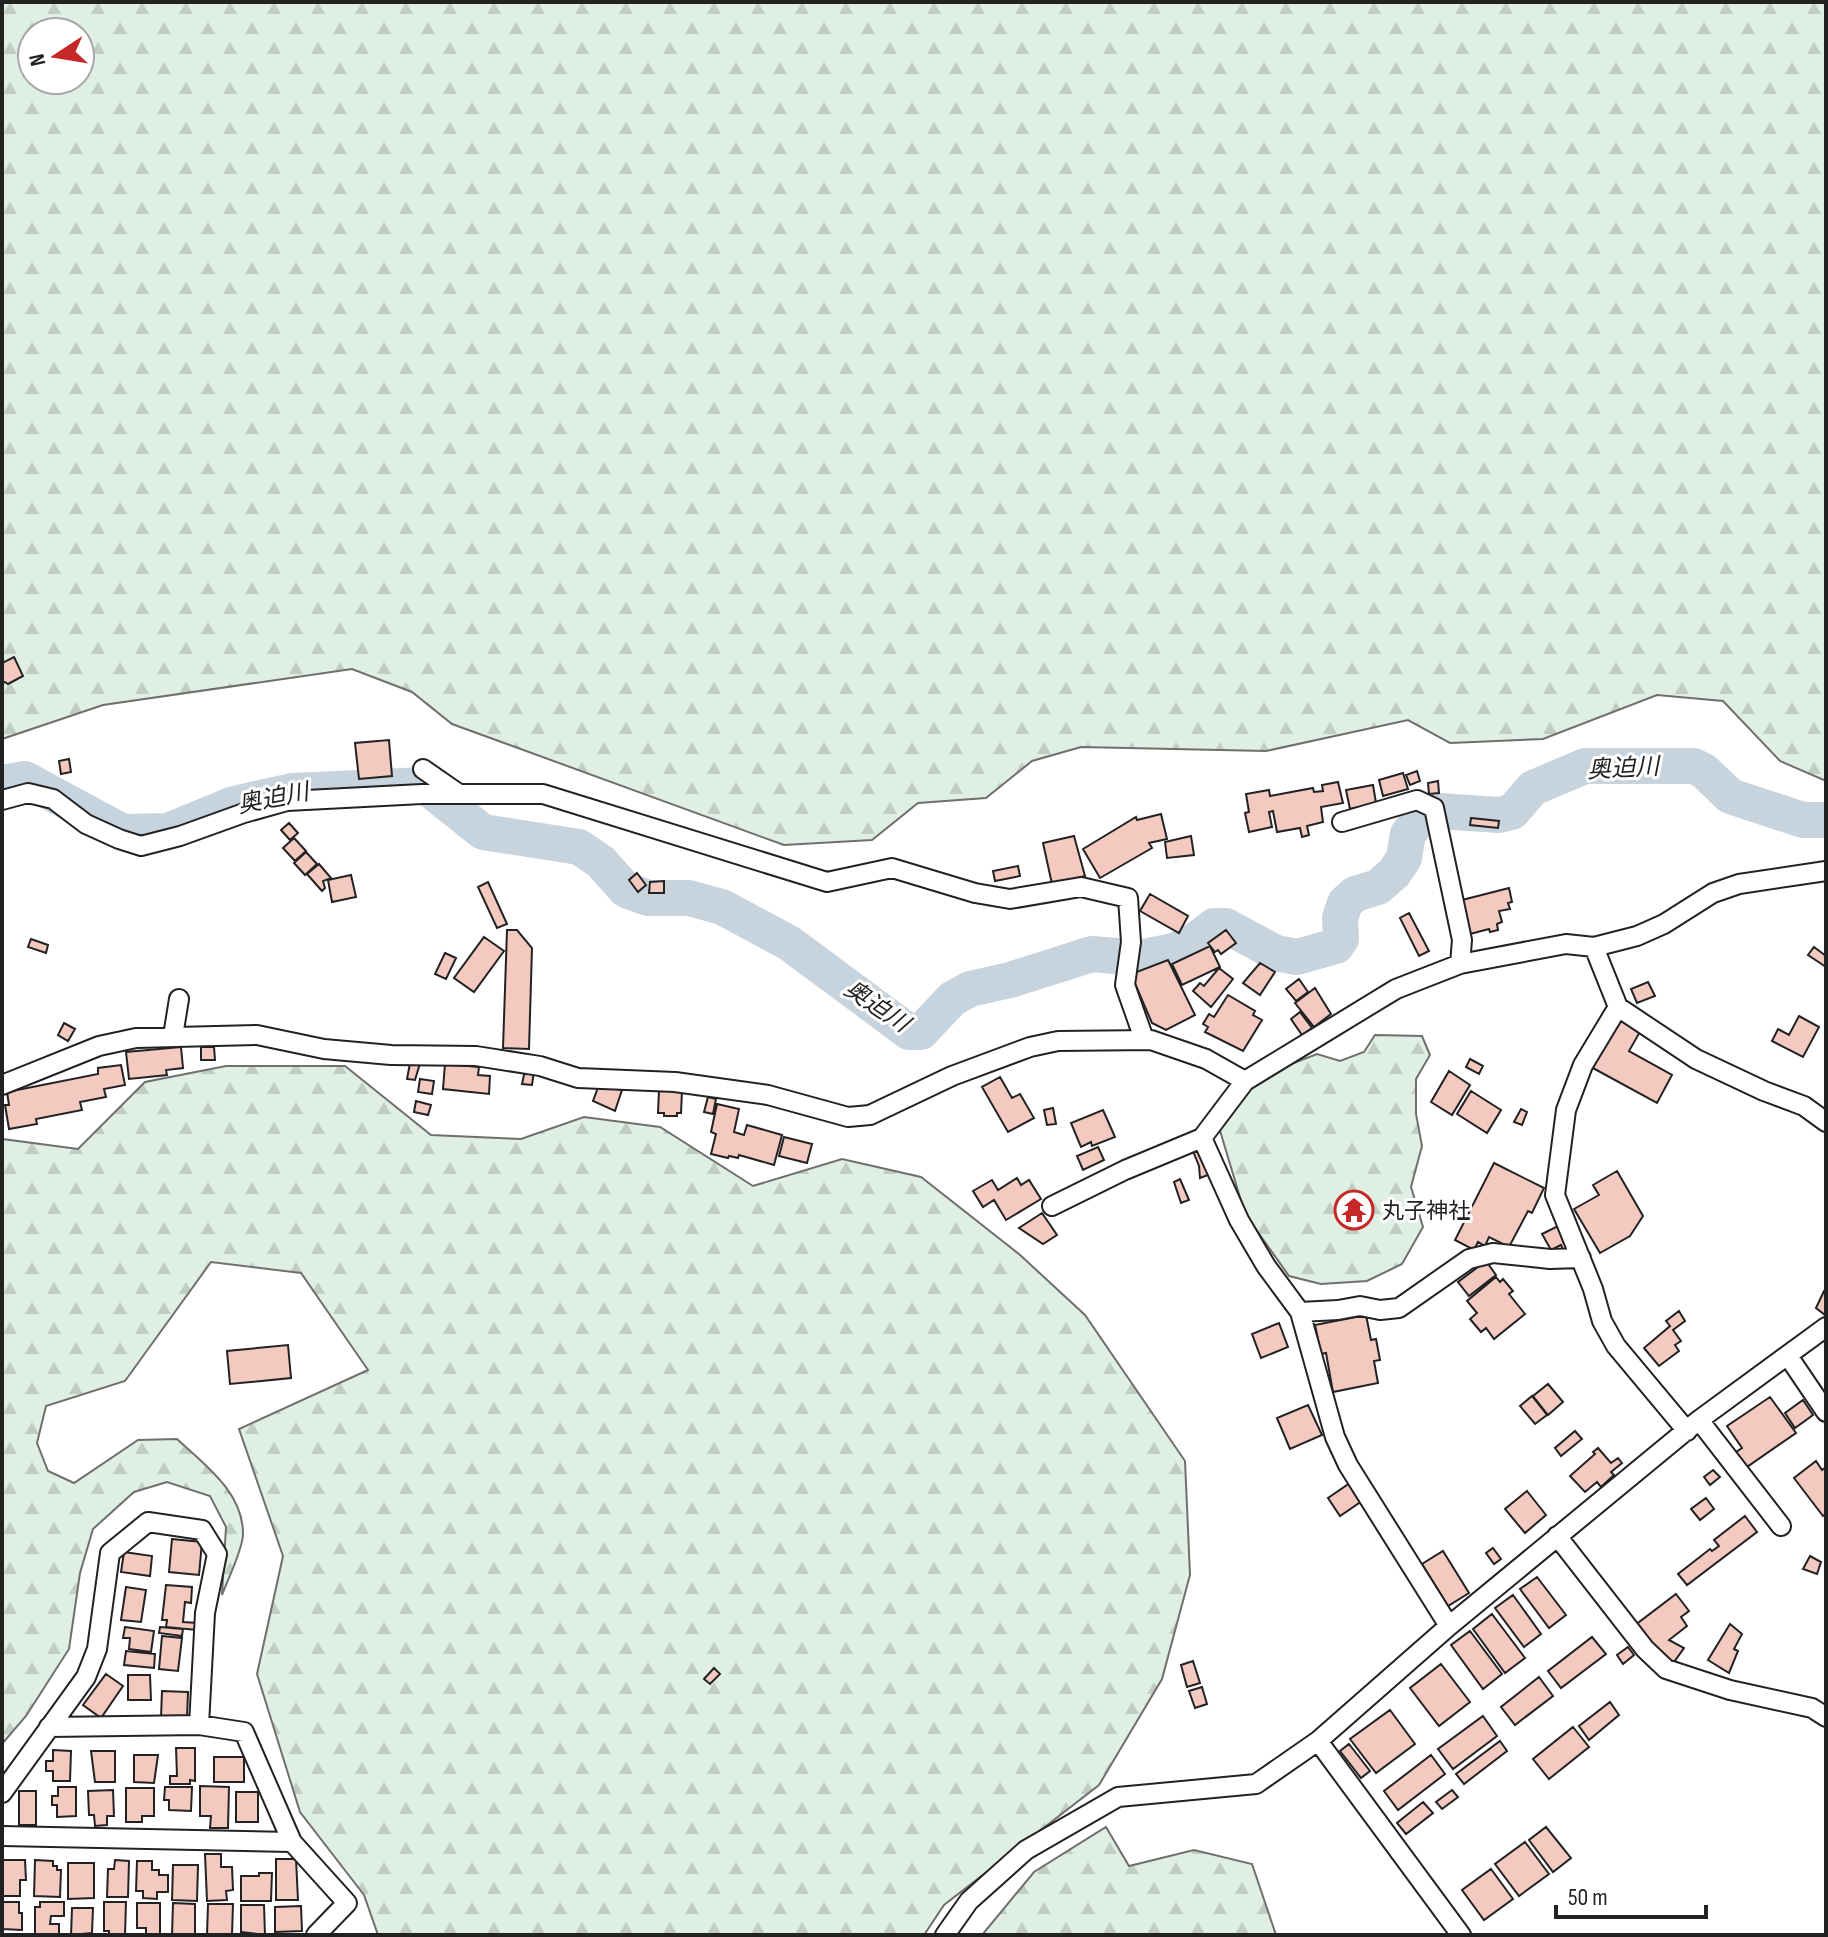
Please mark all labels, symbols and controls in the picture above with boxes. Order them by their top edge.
north arrow [16,16,96,96]
text: N [23,51,52,68]
water label: 奥迫川 [1586,752,1663,785]
water label: 奥迫川 [235,777,314,820]
water label: 奥迫川 [839,974,917,1040]
temple icon: 丸子神社 [1333,1189,1375,1231]
place label: 丸子神社 [1382,1198,1470,1225]
scale bar [1556,1869,1706,1919]
text: 50 m [1568,1883,1608,1912]

